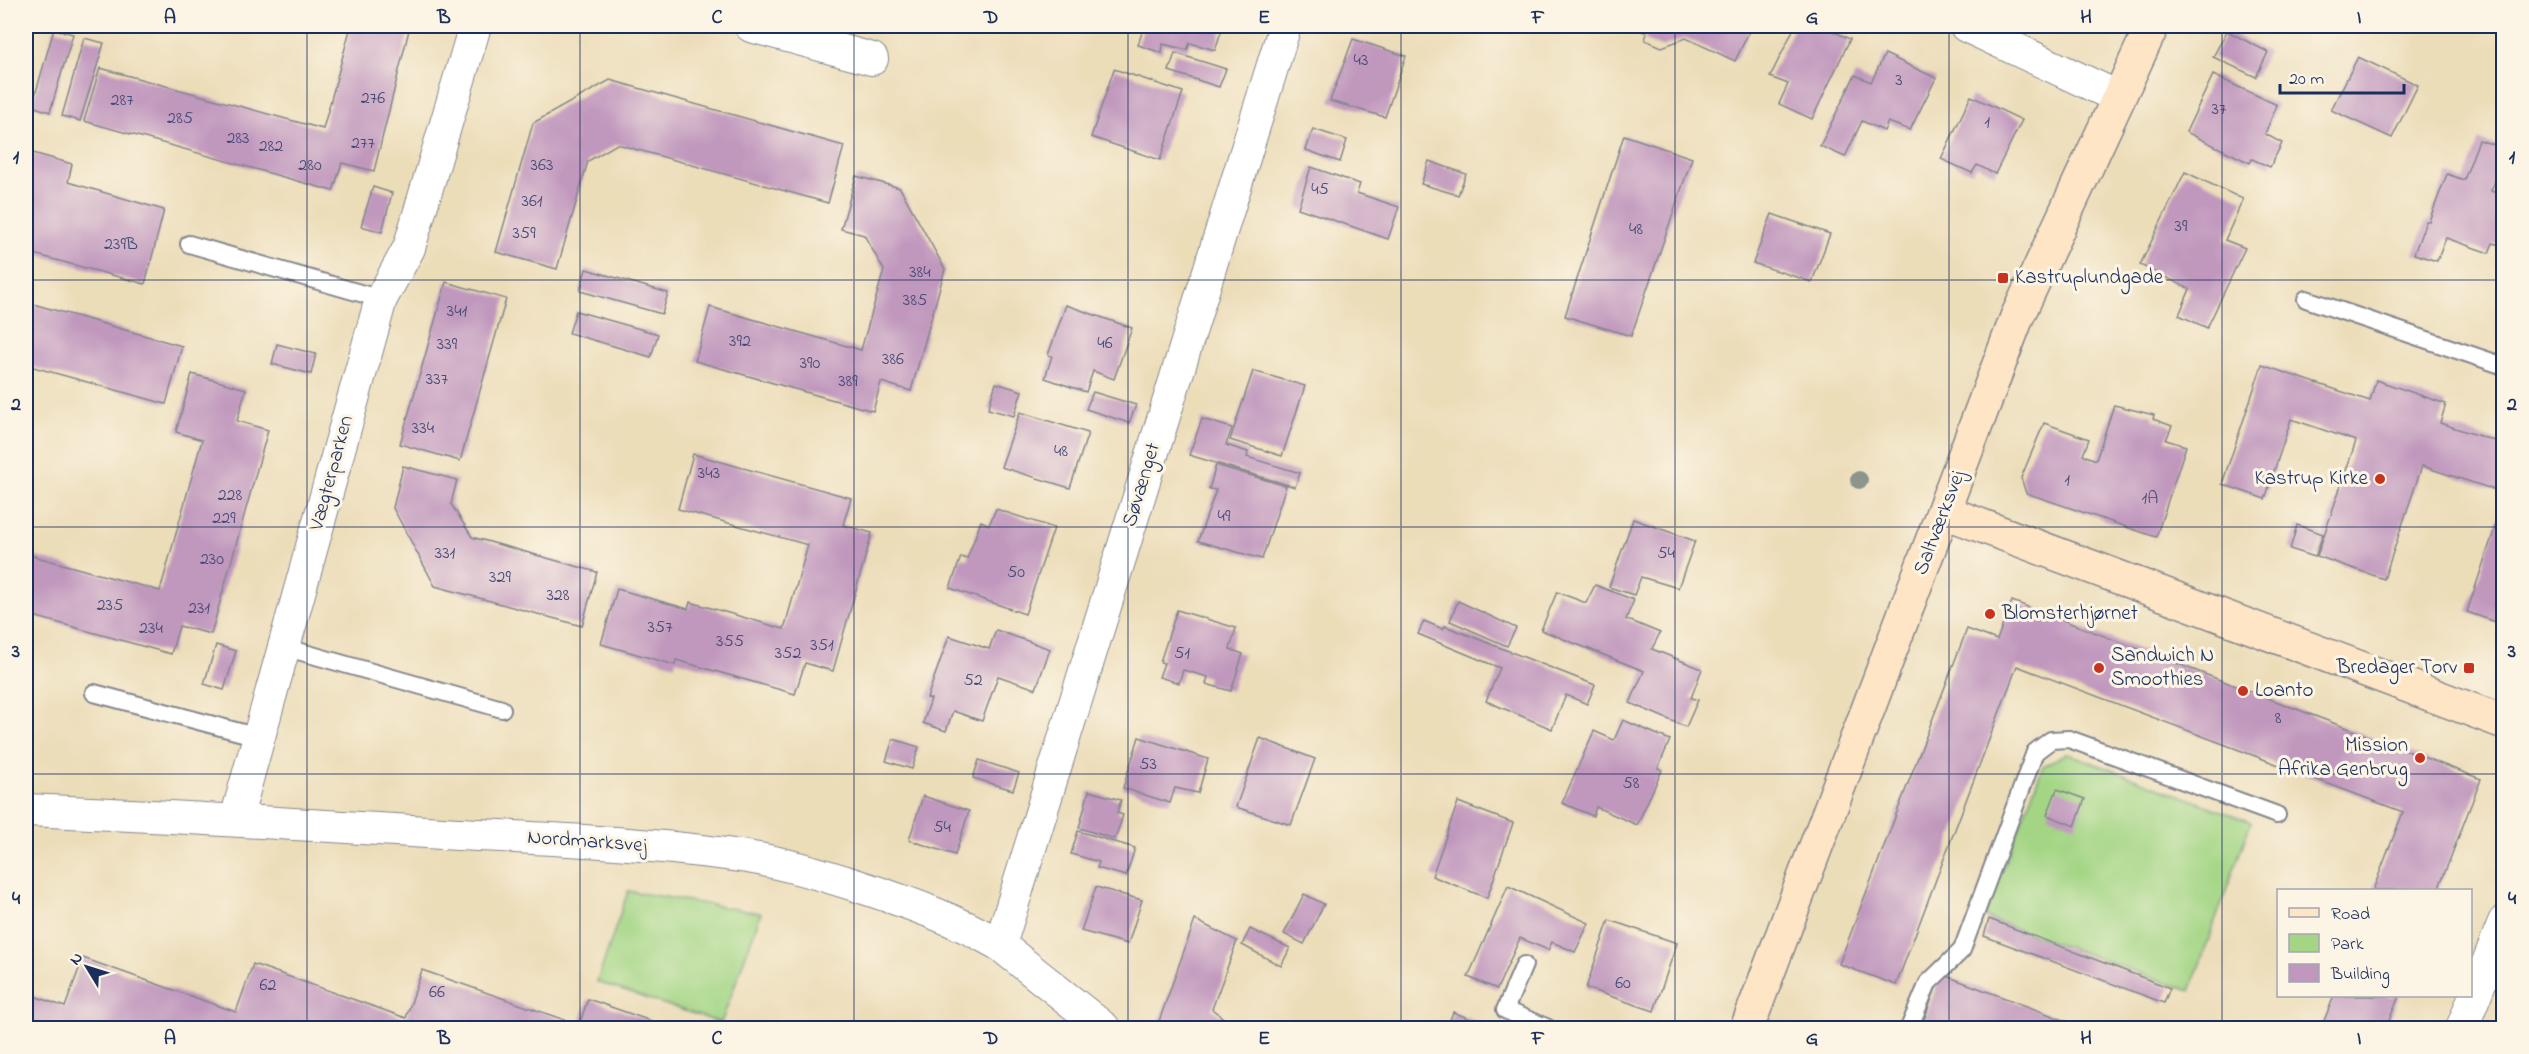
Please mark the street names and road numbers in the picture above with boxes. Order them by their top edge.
street label: Vægterparken [302,412,364,535]
street label: Søvænget [1115,439,1171,531]
street label: Saltværksvej [1906,466,1974,580]
street label: Nordmarksvej [526,823,649,861]

